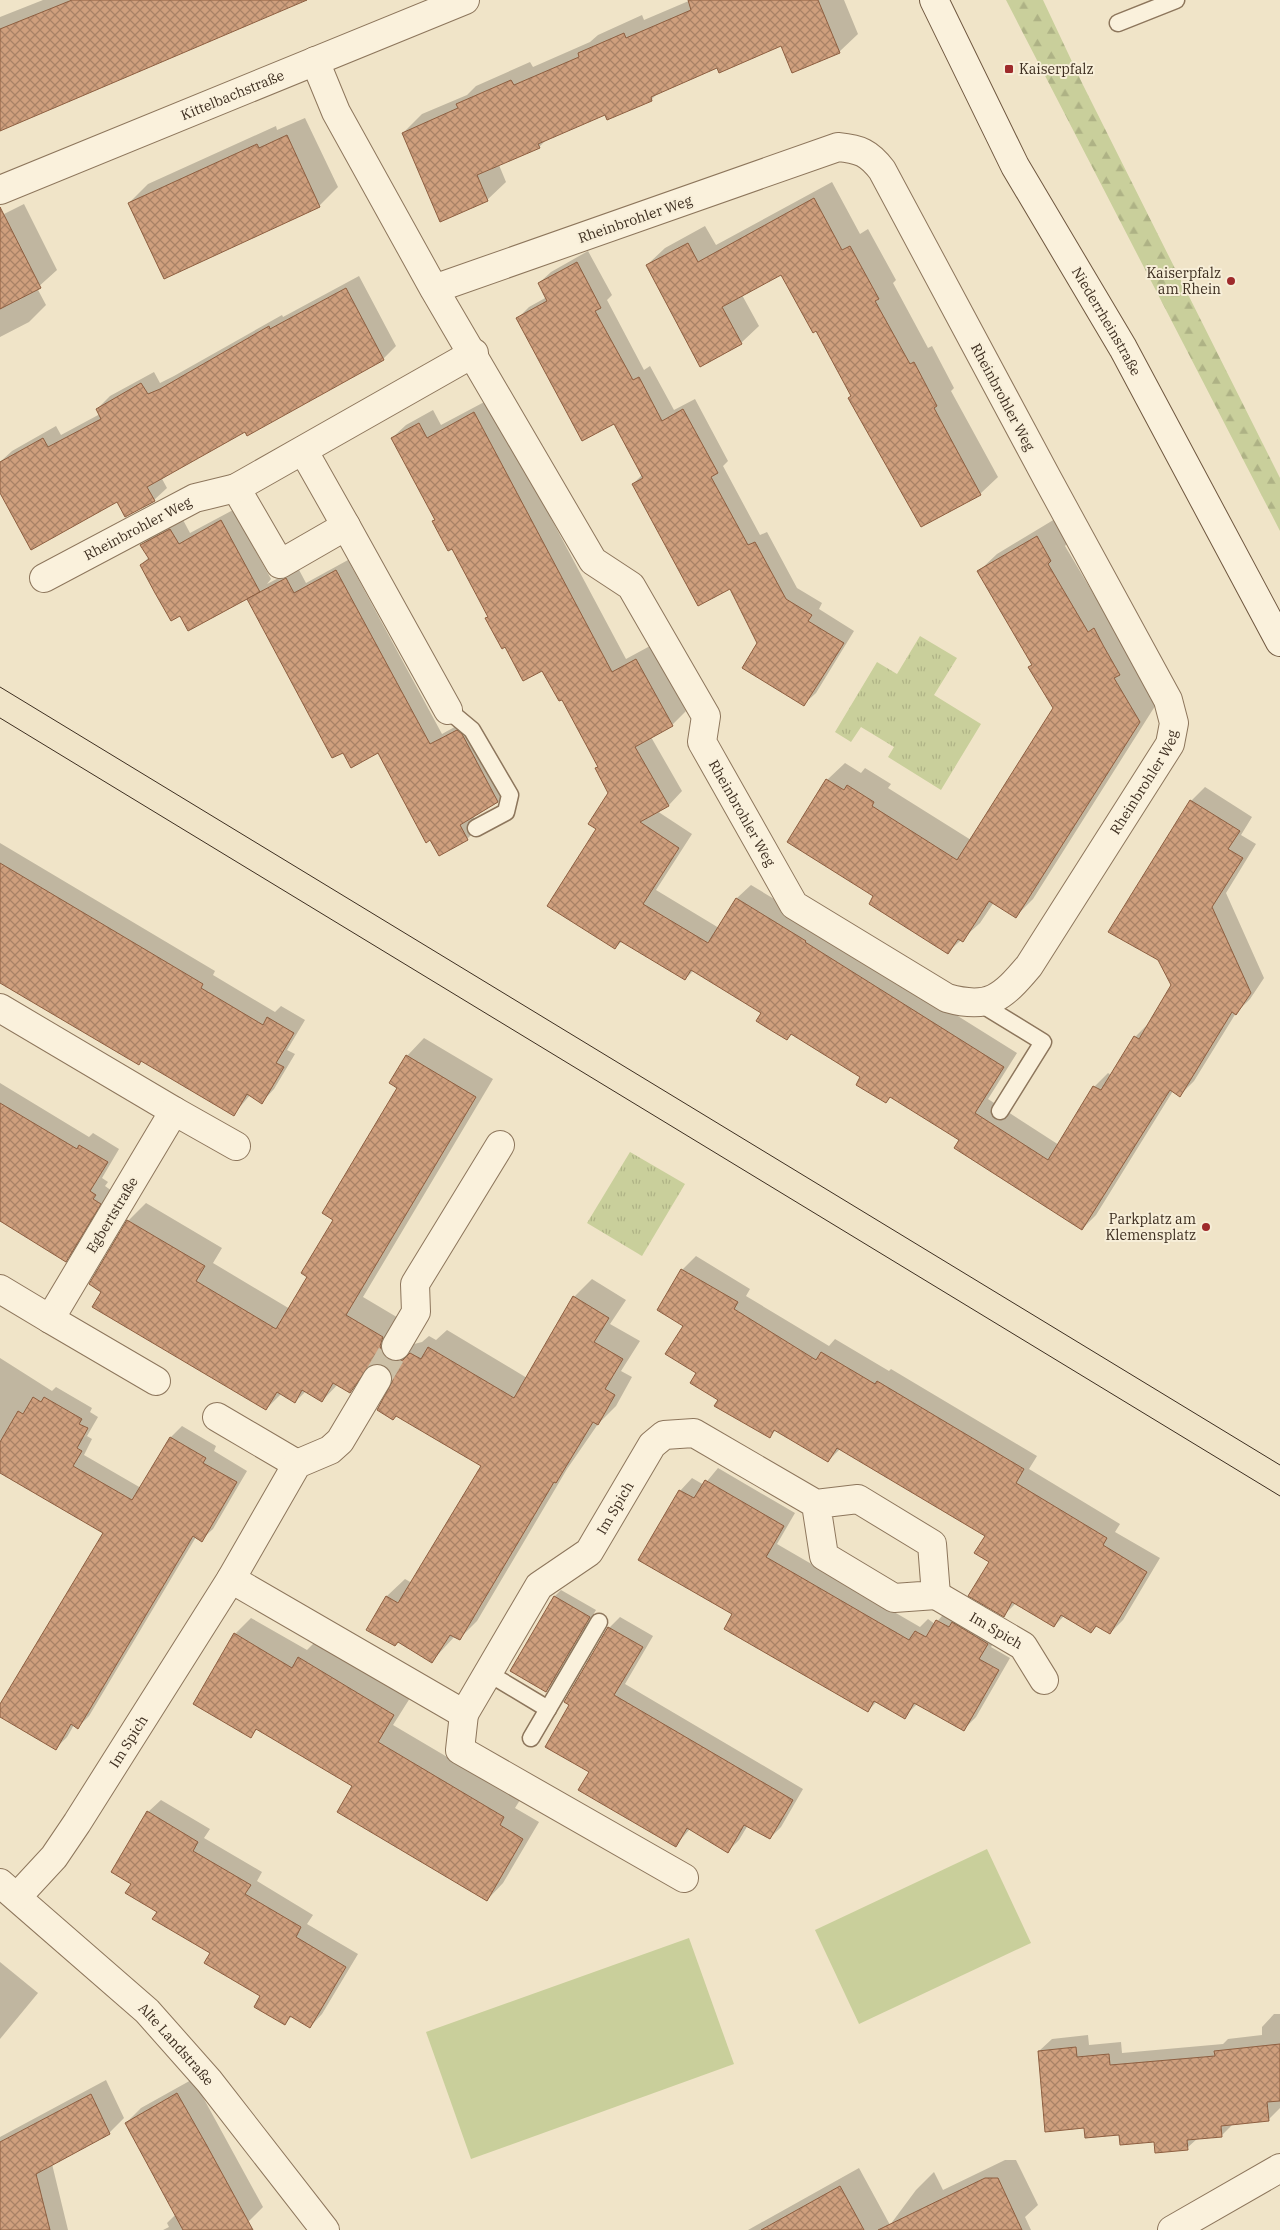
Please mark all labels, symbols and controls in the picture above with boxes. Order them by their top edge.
place label: Kaiserpfalz [1019,60,1094,78]
marker: Kaiserpfalz [1003,63,1015,75]
street label: Kittelbachstraße [178,66,287,124]
street label: Rheinbrohler Weg [576,191,695,247]
street label: Niederrheinstraße [1068,264,1145,379]
place label: Kaiserpfalz am Rhein [1146,264,1221,298]
marker: Kaiserpfalz am Rhein [1225,275,1237,287]
street label: Rheinbrohler Weg [967,340,1039,454]
street label: Rheinbrohler Weg [81,492,195,564]
street label: Rheinbrohler Weg [1106,728,1182,838]
street label: Rheinbrohler Weg [705,757,780,870]
street label: Egbertstraße [82,1174,142,1256]
place label: Parkplatz am Klemensplatz [1105,1210,1196,1244]
marker: Parkplatz am Klemensplatz [1200,1221,1212,1233]
street label: Im Spich [592,1478,638,1538]
street label: Im Spich [967,1608,1026,1653]
street label: Im Spich [105,1712,152,1771]
street label: Alte Landstraße [135,1999,218,2089]

